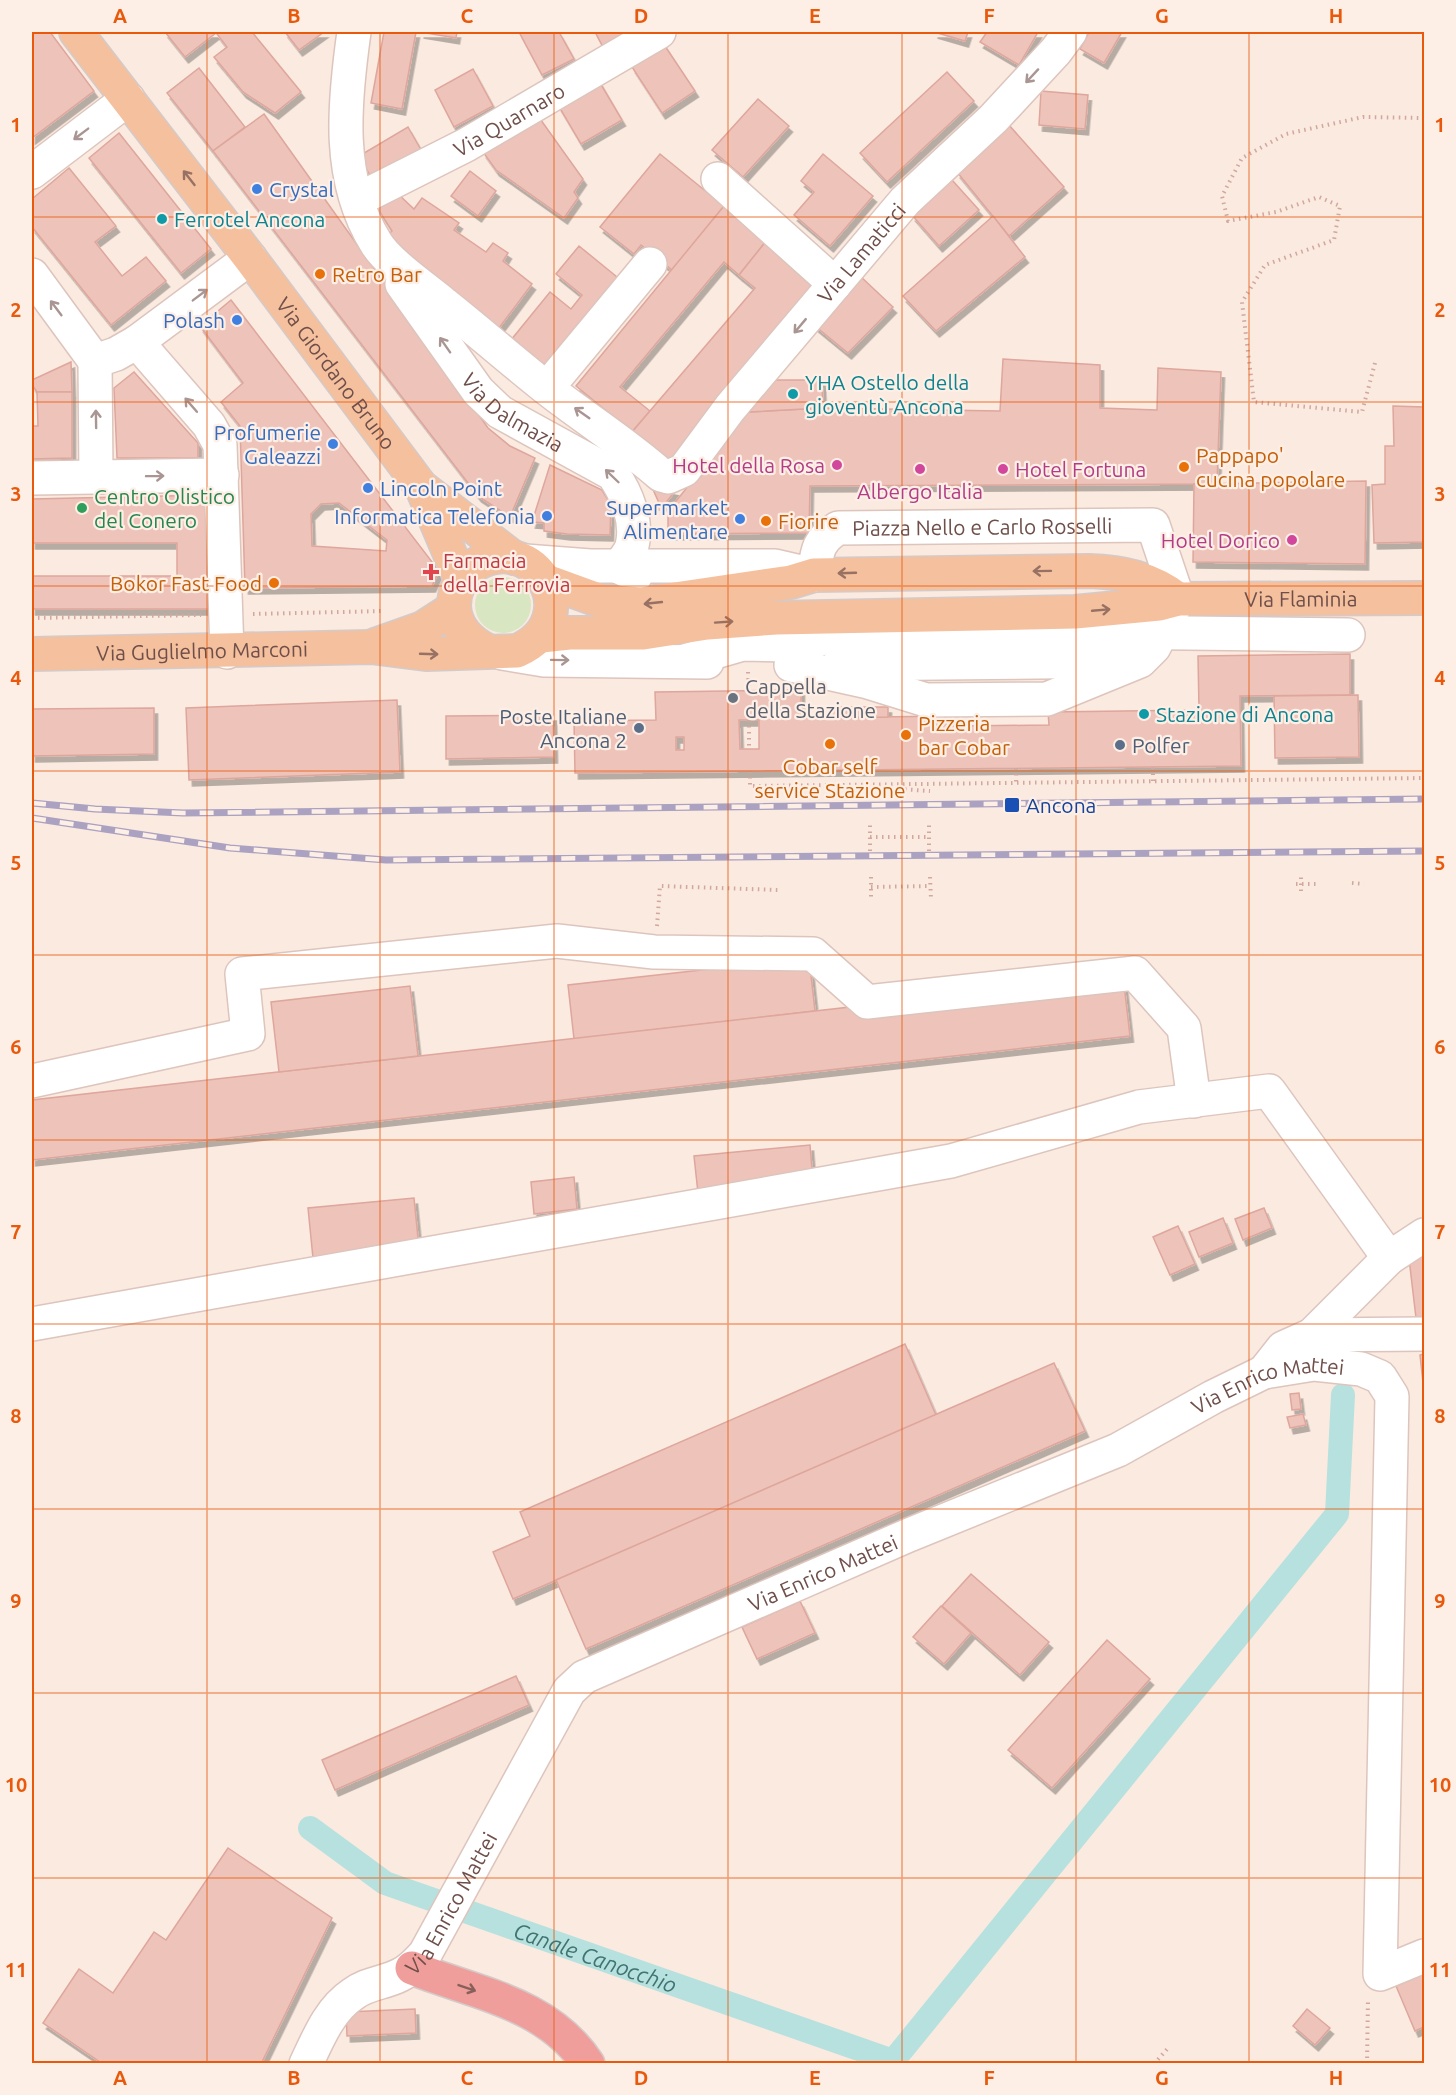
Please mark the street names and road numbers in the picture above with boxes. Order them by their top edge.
street label: Via Quarnaro [449,78,569,161]
street label: Via Lamaticci [812,198,910,308]
street label: Via Giordano Bruno [271,292,401,454]
street label: Via Dalmazia [457,368,568,456]
street label: Piazza Nello e Carlo Rosselli [852,513,1112,540]
street label: Via Flaminia [1244,586,1357,611]
street label: Via Guglielmo Marconi [96,636,308,665]
street label: Via Enrico Mattei [1187,1352,1345,1419]
street label: Via Enrico Mattei [744,1530,901,1616]
street label: Via Enrico Mattei [400,1828,501,1979]

